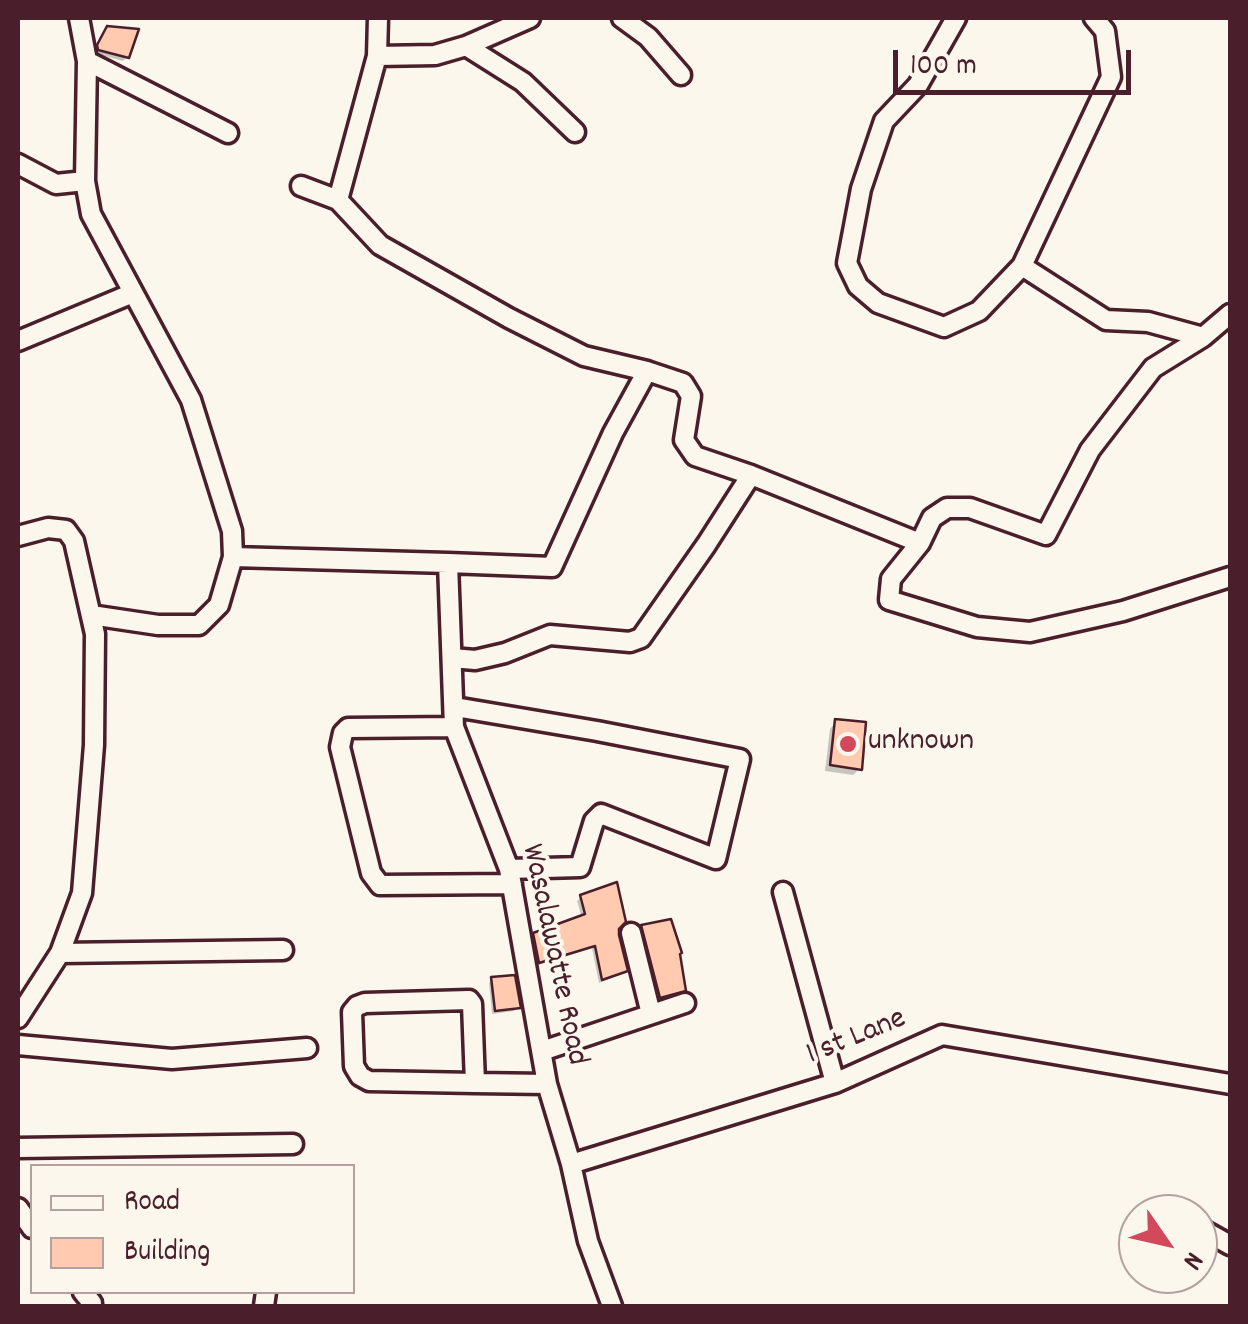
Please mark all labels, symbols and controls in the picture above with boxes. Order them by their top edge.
scale bar [898,30,1136,92]
text: 100 m [910,46,977,89]
place label: unknown [868,725,974,763]
marker: unknown [837,733,859,755]
street label: Wasalawatte Road [510,841,594,1069]
street label: 1 st Lane [802,1002,912,1076]
legend [30,1164,355,1294]
text: Road [124,1182,180,1225]
north arrow [1118,1194,1218,1294]
text: Building [124,1232,210,1275]
text: N [1171,1243,1212,1277]

